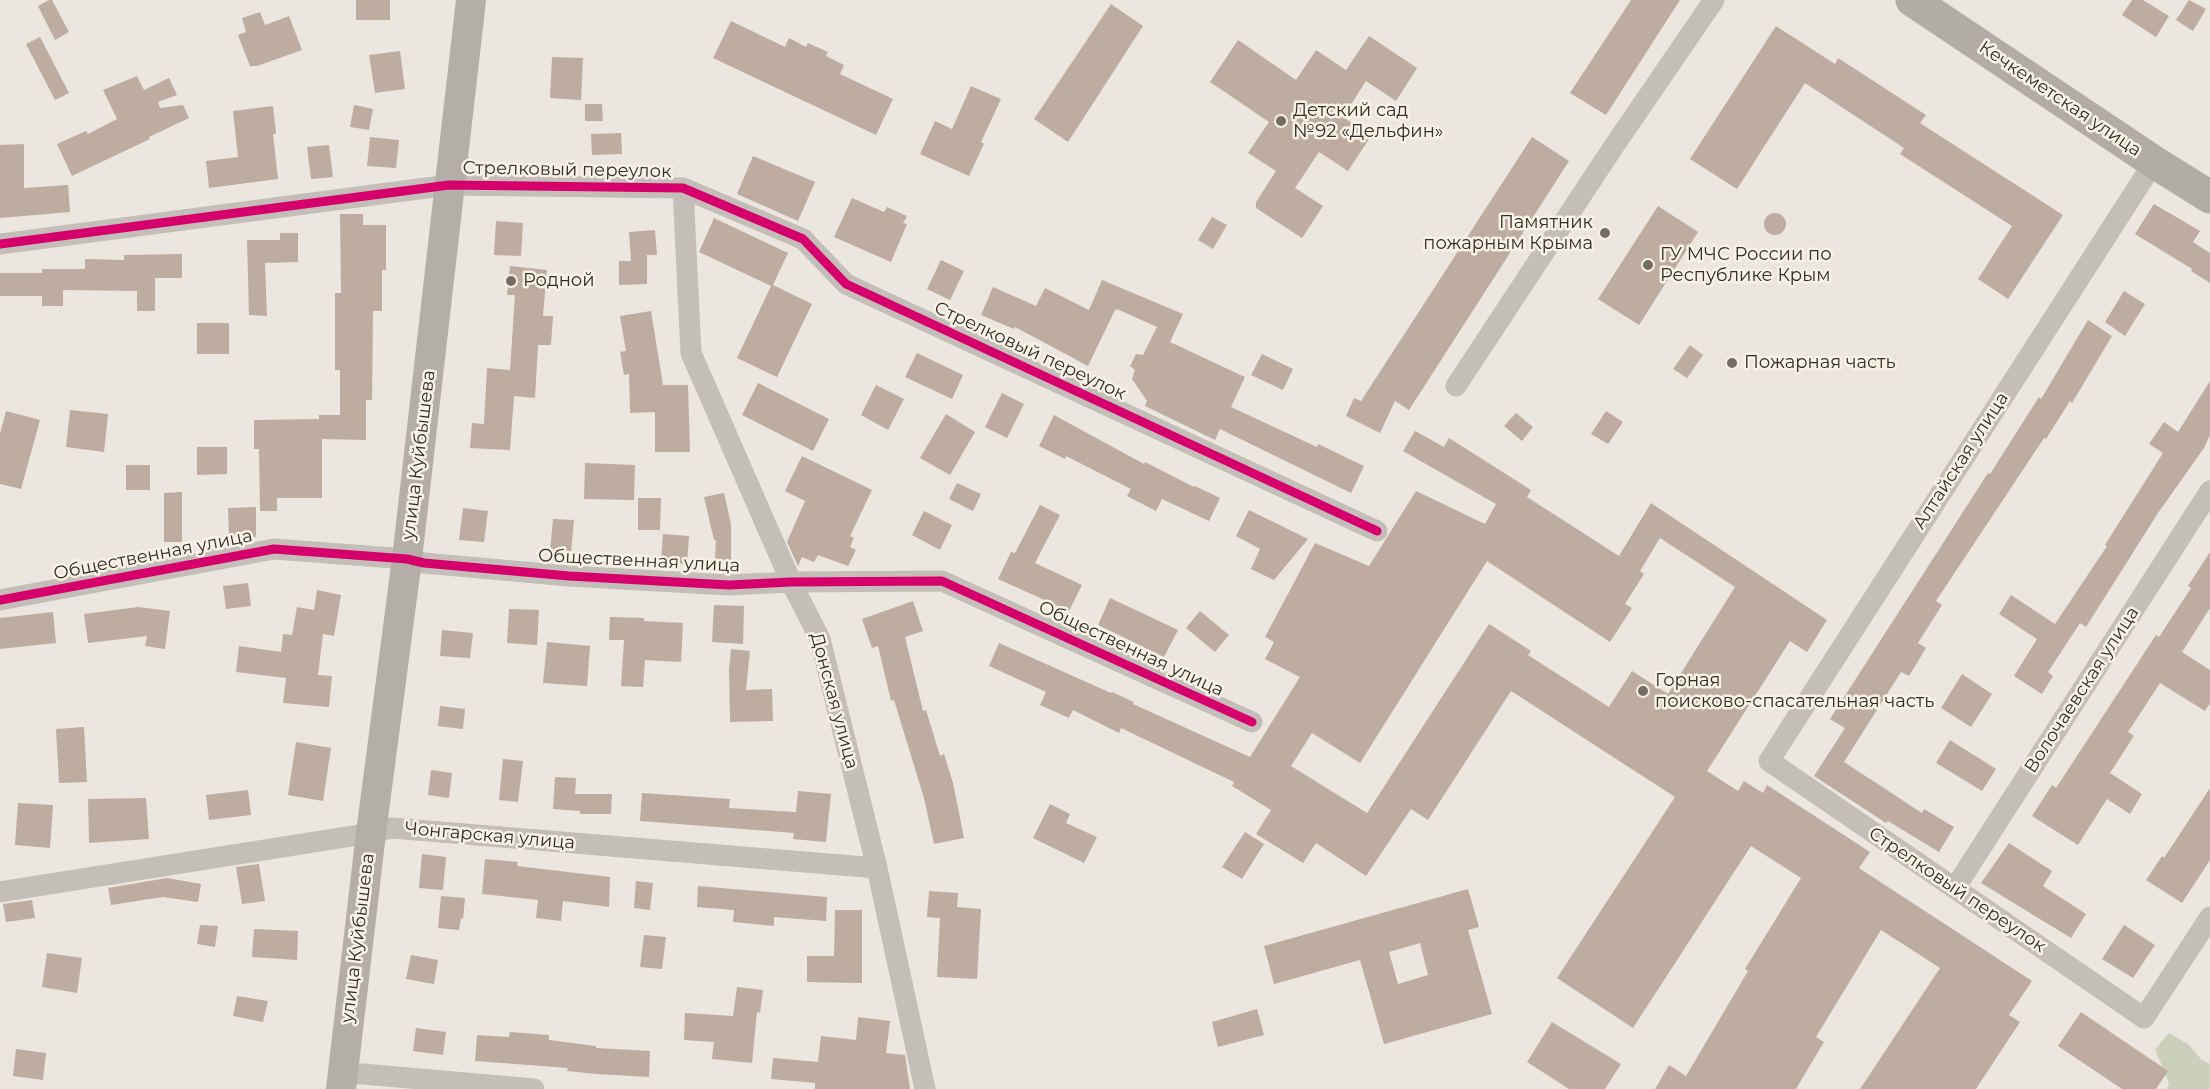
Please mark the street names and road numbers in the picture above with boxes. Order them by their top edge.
street label: Кечкеметская улица [1975,37,2145,161]
street label: Стрелковый переулок [462,157,672,183]
street label: Стрелковый переулок [931,297,1129,405]
street label: улица Куйбышева [398,369,440,541]
street label: Алтайская улица [1909,388,2013,534]
street label: Общественная улица [52,525,254,585]
street label: Общественная улица [537,545,741,577]
street label: Общественная улица [1035,596,1227,702]
street label: Волочаевская улица [2020,603,2144,777]
street label: Донская улица [805,630,863,772]
street label: Чонгарская улица [404,818,576,854]
street label: Стрелковый переулок [1864,823,2050,957]
street label: улица Куйбышева [337,852,379,1024]

